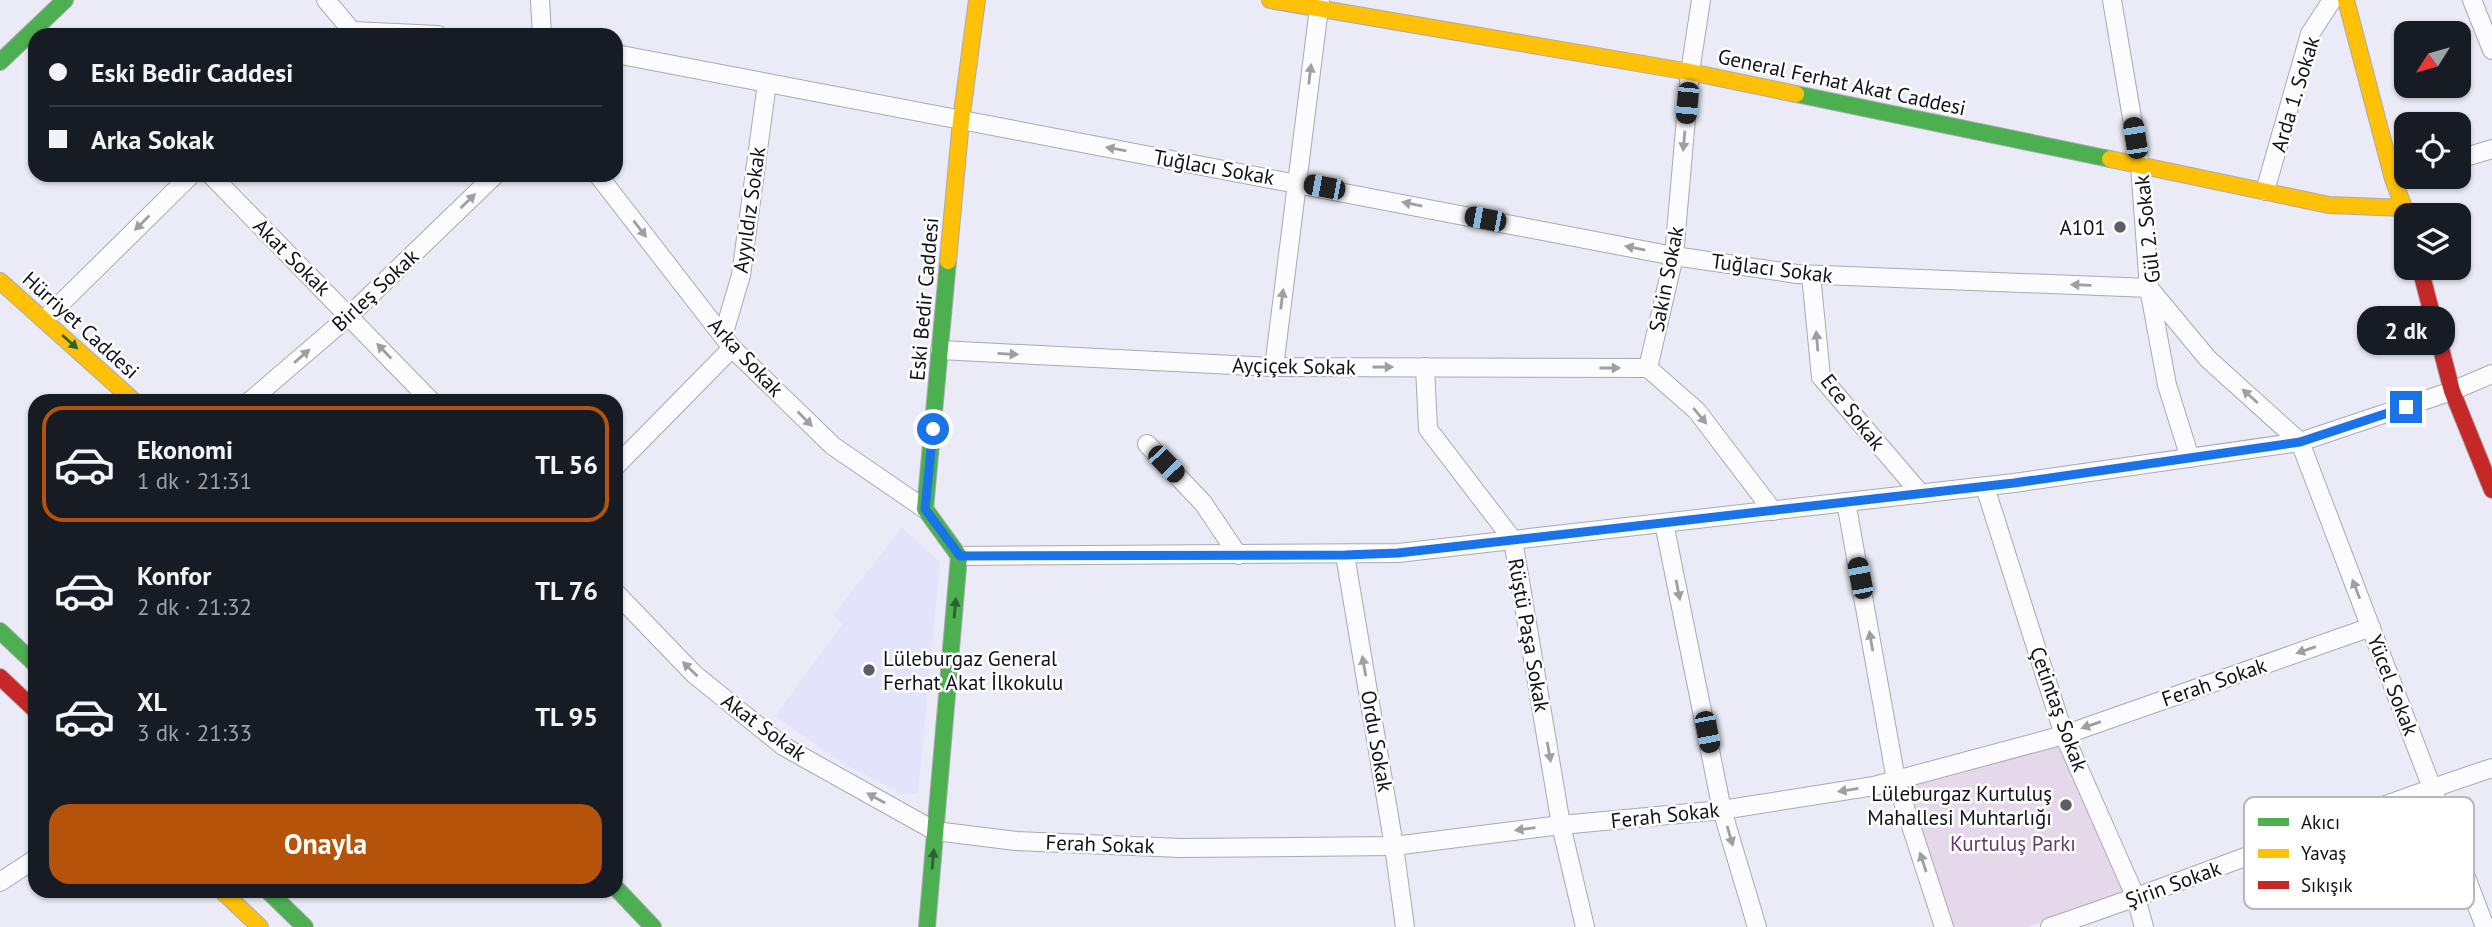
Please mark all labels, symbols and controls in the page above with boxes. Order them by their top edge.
north arrow [2394,21,2471,98]
map controls [2394,21,2471,280]
street label: Arda 1. Sokak [2265,33,2325,155]
street label: General Ferhat Akat Caddesi [1716,43,1968,121]
text: Eski Bedir Caddesi [91,56,293,89]
one-way arrow [1305,62,1316,84]
car [1675,81,1700,125]
button: locate [2394,112,2471,189]
car [2122,116,2149,160]
text: Arka Sokak [91,123,214,156]
one-way arrow [1678,130,1689,152]
one-way arrow [1105,143,1127,154]
street label: Tuğlacı Sokak [1151,143,1277,191]
street label: Ayyıldız Sokak [727,145,771,275]
car [1302,173,1347,201]
street label: Gül 2. Sokak [2128,174,2166,284]
one-way arrow [459,194,476,210]
one-way arrow [1401,199,1423,210]
button: layers [2394,203,2471,280]
car [1463,205,1508,233]
street label: Akat Sokak [248,213,336,301]
place label: A101 [2059,214,2106,241]
one-way arrow [134,215,150,231]
street label: Eski Bedir Caddesi [903,216,945,382]
one-way arrow [632,219,647,237]
marker: A101 [2112,219,2128,235]
street label: Sakin Sokak [1643,224,1689,334]
one-way arrow [1624,242,1646,253]
street label: Birleş Sokak [326,243,424,337]
street label: Tuğlacı Sokak [1710,247,1834,289]
street label: Hürriyet Caddesi [17,265,145,385]
one-way arrow [2069,280,2091,291]
one-way arrow [1277,288,1288,310]
callout: 2 dk [2357,306,2455,354]
street label: Arka Sokak [703,312,789,402]
text: 2 dk [2385,316,2427,345]
one-way arrow [1811,329,1822,351]
one-way arrow [61,334,79,350]
one-way arrow [375,343,392,360]
one-way arrow [998,348,1020,359]
one-way arrow [293,349,310,364]
street label: Ayçiçek Sokak [1232,351,1356,381]
one-way arrow [1372,361,1394,373]
one-way arrow [1599,362,1621,374]
street label: Ece Sokak [1815,368,1891,456]
one-way arrow [2242,389,2259,405]
route end [2390,391,2422,423]
one-way arrow [1692,407,1707,425]
one-way arrow [796,410,813,427]
route start [917,413,949,445]
icon: car [53,433,116,496]
text: Ekonomi [137,433,233,466]
car [1144,442,1189,486]
text: TL 56 [535,448,598,481]
text: 1 dk · 21:31 [137,466,252,495]
car [1846,555,1875,601]
street label: Rüştü Paşa Sokak [1502,556,1556,714]
icon: car [53,559,116,622]
text: Konfor [137,559,211,592]
text: TL 76 [535,574,598,607]
one-way arrow [2350,578,2361,599]
one-way arrow [1673,579,1684,601]
text: 2 dk · 21:32 [137,592,252,621]
one-way arrow [950,597,961,619]
one-way arrow [1865,630,1876,652]
street label: Yücel Sokak [2361,631,2425,739]
street label: Çetintaş Sokak [2024,643,2094,775]
place label: Lüleburgaz General Ferhat Akat İlkokulu [883,645,1063,696]
one-way arrow [2296,645,2317,656]
street label: Ferah Sokak [2158,651,2270,713]
one-way arrow [1358,655,1369,677]
one-way arrow [681,660,698,677]
marker: Lüleburgaz General Ferhat Akat İlkokulu [861,662,877,678]
icon: car [53,685,116,748]
text: XL [137,685,167,718]
street label: Akat Sokak [716,687,812,767]
street label: Ordu Sokak [1355,688,1399,794]
text: TL 95 [535,700,598,733]
car [1693,709,1722,755]
text: 3 dk · 21:33 [137,718,252,747]
one-way arrow [2081,720,2102,731]
one-way arrow [1543,741,1554,763]
place label: Lüleburgaz Kurtuluş Mahallesi Muhtarlığı [1867,780,2052,831]
one-way arrow [1837,785,1859,796]
one-way arrow [866,792,885,804]
street label: Ferah Sokak [1609,796,1721,834]
marker: Lüleburgaz Kurtuluş Mahallesi Muhtarlığı [2058,797,2074,813]
legend [2244,797,2474,909]
button: Onayla [49,804,602,884]
text: Akıcı [2301,810,2340,834]
one-way arrow [1514,824,1536,835]
one-way arrow [1726,826,1736,847]
street label: Ferah Sokak [1045,829,1155,859]
park label: Kurtuluş Parkı [1950,830,2076,857]
text: Yavaş [2301,841,2346,865]
one-way arrow [928,848,939,870]
one-way arrow [1917,851,1927,872]
street label: Şirin Sokak [2122,854,2224,914]
text: Sıkışık [2301,873,2353,897]

